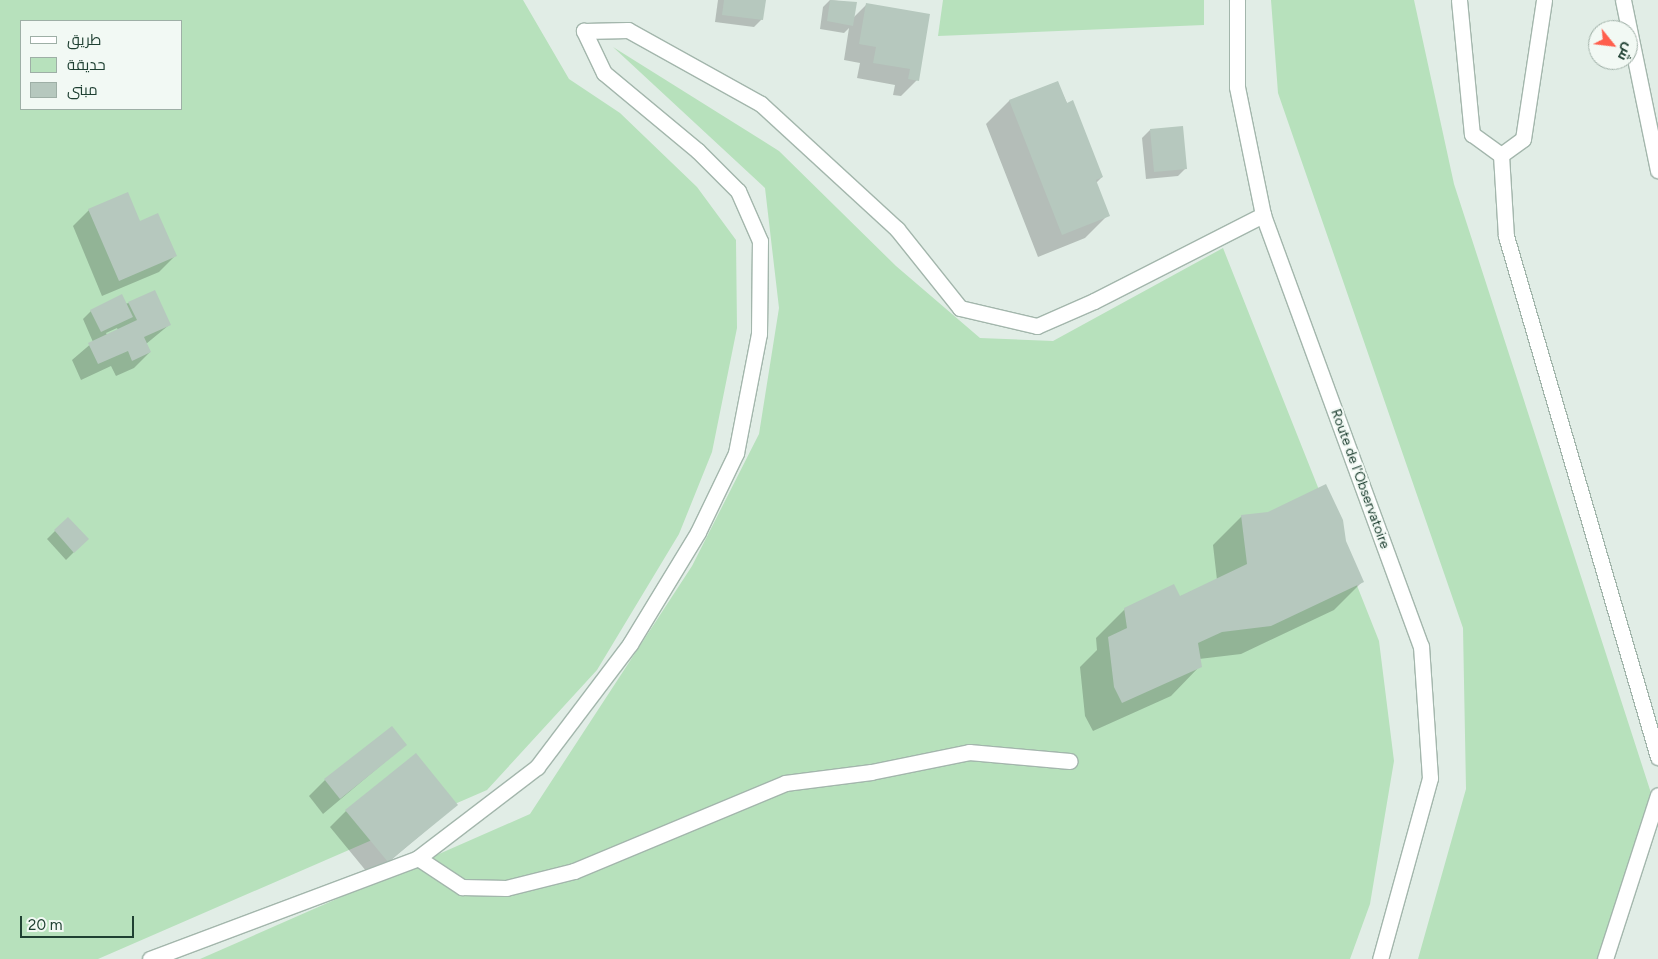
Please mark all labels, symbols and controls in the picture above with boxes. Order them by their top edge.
legend [20,20,182,110]
north arrow [1588,20,1638,70]
text: طريق [67,31,101,49]
text: ش [1614,40,1637,64]
text: حديقة [67,56,106,74]
text: مبنى [67,81,98,99]
street label: Route de l'Observatoire [1327,407,1393,551]
scale bar [22,906,136,938]
text: 20 m [28,916,62,934]

